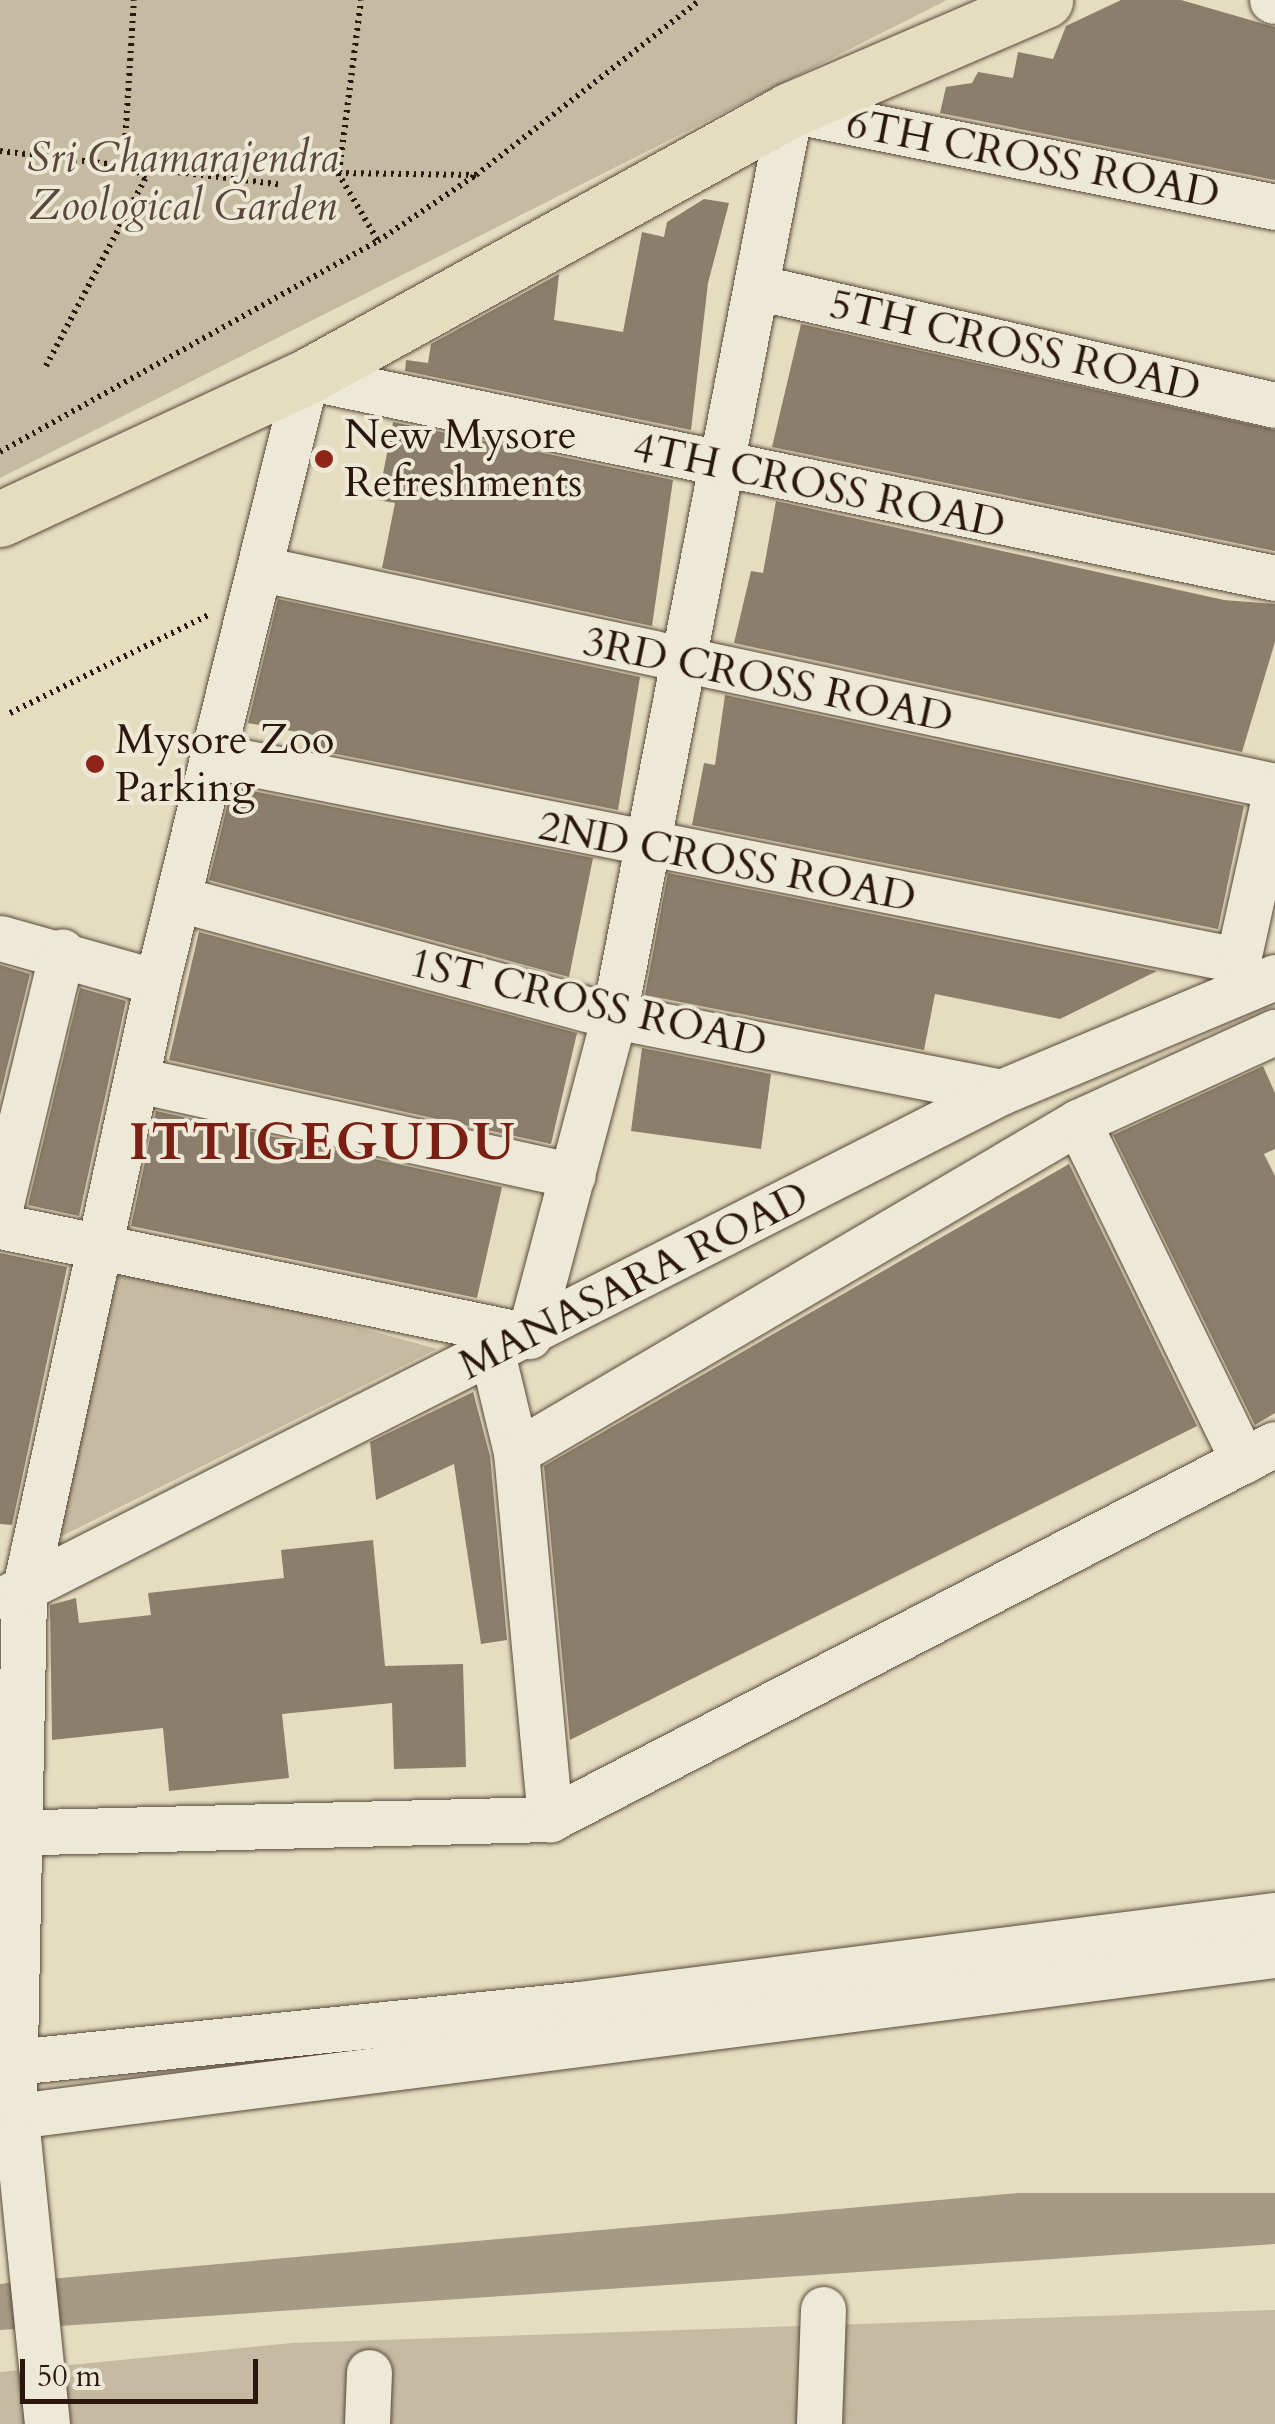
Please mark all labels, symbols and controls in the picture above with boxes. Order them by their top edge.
street label: 6TH CROSS ROAD [842,98,1224,220]
park label: Sri Chamarajendra Zoological Garden [27,133,339,232]
street label: 5TH CROSS ROAD [825,279,1205,413]
place label: New Mysore Refreshments [344,410,582,508]
street label: 4TH CROSS ROAD [628,422,1010,550]
marker: New Mysore Refreshments [313,448,335,470]
street label: 3RD CROSS ROAD [579,616,957,744]
place label: Mysore Zoo Parking [115,715,335,814]
marker: Mysore Zoo Parking [84,753,106,775]
street label: 2ND CROSS ROAD [534,801,920,923]
street label: 1ST CROSS ROAD [405,937,771,1069]
district label: ITTIGEGUDU [129,1113,517,1175]
street label: MANASARA ROAD [451,1171,817,1391]
scale bar [25,2339,262,2401]
text: 50 m [37,2356,101,2397]

